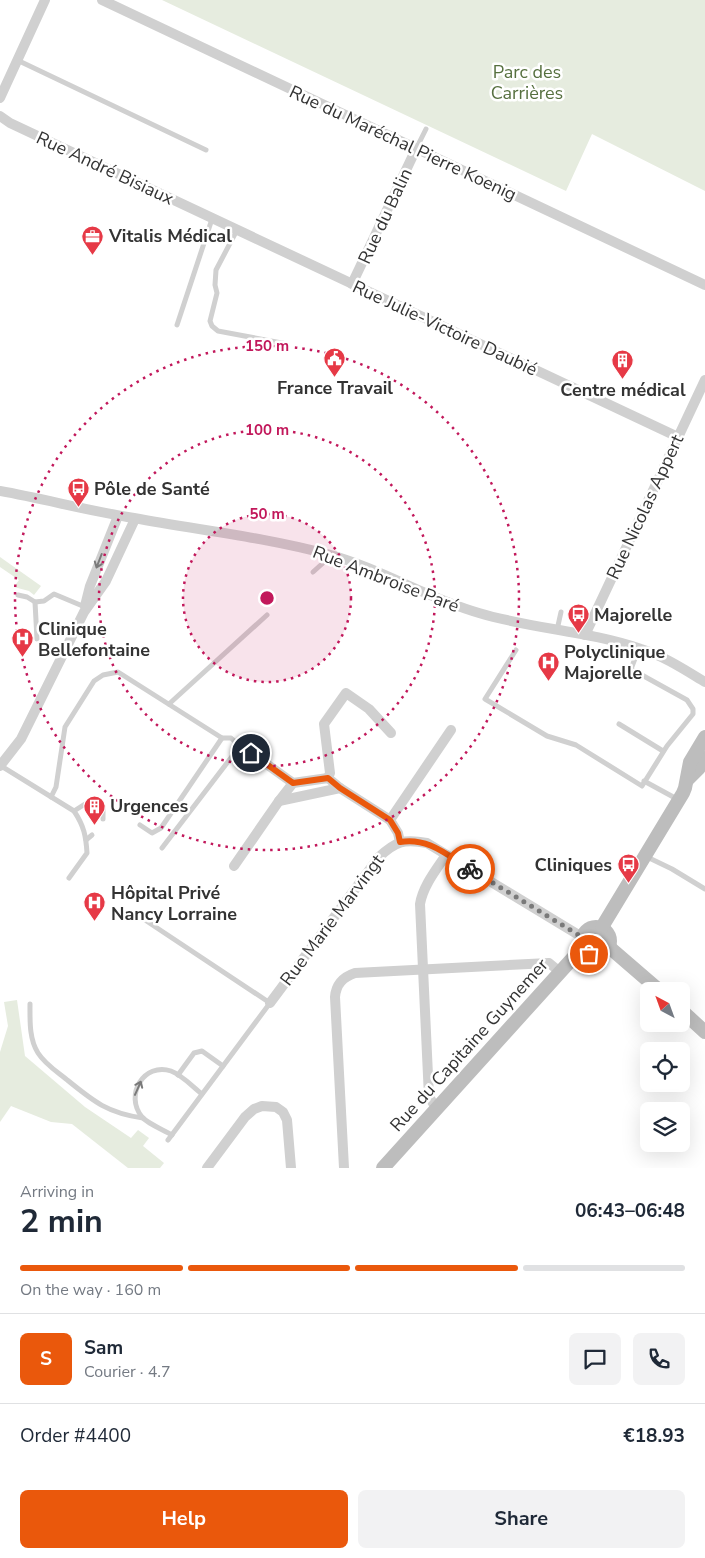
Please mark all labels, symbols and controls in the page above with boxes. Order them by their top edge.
park label: Parc des Carrières [491,60,563,105]
street label: Rue du Maréchal Pierre Koenig [285,80,521,206]
street label: Rue André Bisiaux [32,126,178,211]
street label: Rue du Balin [352,164,418,268]
office icon: Vitalis Médical [81,224,105,255]
place label: Vitalis Médical [108,224,232,248]
street label: Rue Julie-Victoire Daubié [349,275,541,381]
text: 150 m [245,336,289,356]
public building icon: France Travail [323,346,347,377]
building icon: Centre médical [611,348,635,379]
place label: France Travail [277,376,393,400]
place label: Centre médical [560,378,686,402]
text: 100 m [245,420,289,440]
street label: Rue Nicolas Appert [601,430,689,583]
bus stop icon: Pôle de Santé [66,477,90,508]
place label: Pôle de Santé [94,477,210,501]
text: 50 m [249,504,285,524]
street label: Rue Ambroise Paré [309,540,463,618]
one-way arrow [94,553,104,568]
centre of rings [258,589,276,607]
bus stop icon: Majorelle [566,603,590,634]
place label: Majorelle [594,603,673,627]
place label: Clinique Bellefontaine [38,617,150,662]
hospital icon: Clinique Bellefontaine [10,627,34,658]
place label: Polyclinique Majorelle [564,640,666,685]
hospital icon: Polyclinique Majorelle [536,650,560,681]
pin [230,732,272,774]
icon: home [237,739,265,767]
building icon: Urgences [82,794,106,825]
place label: Urgences [110,794,188,818]
courier [445,844,495,894]
street label: Rue Marie Marvingt [275,849,390,991]
place label: Cliniques [535,853,612,877]
bus stop icon: Cliniques [616,853,640,884]
icon: bike [456,855,484,883]
place label: Hôpital Privé Nancy Lorraine [111,881,237,926]
hospital icon: Hôpital Privé Nancy Lorraine [83,891,107,922]
pin [568,933,610,975]
icon: bag [575,940,603,968]
street label: Rue du Capitaine Guynemer [385,953,554,1137]
north arrow [640,982,690,1032]
map controls [640,982,690,1152]
button: locate [640,1042,690,1092]
one-way arrow [133,1081,143,1096]
button: layers [640,1102,690,1152]
text: Arriving in [20,1181,94,1203]
text: 06:43–06:48 [575,1198,685,1224]
text: 2 min [20,1200,103,1243]
text: On the way · 160 m [20,1279,161,1301]
button: chat [569,1333,621,1385]
button: phone [633,1333,685,1385]
text: Sam [84,1335,123,1361]
text: S [40,1346,52,1372]
text: Courier · 4.7 [84,1361,170,1383]
text: Order #4400 [20,1423,131,1449]
text: €18.93 [623,1423,685,1449]
button: Help [20,1490,348,1548]
button: Share [358,1490,685,1548]

